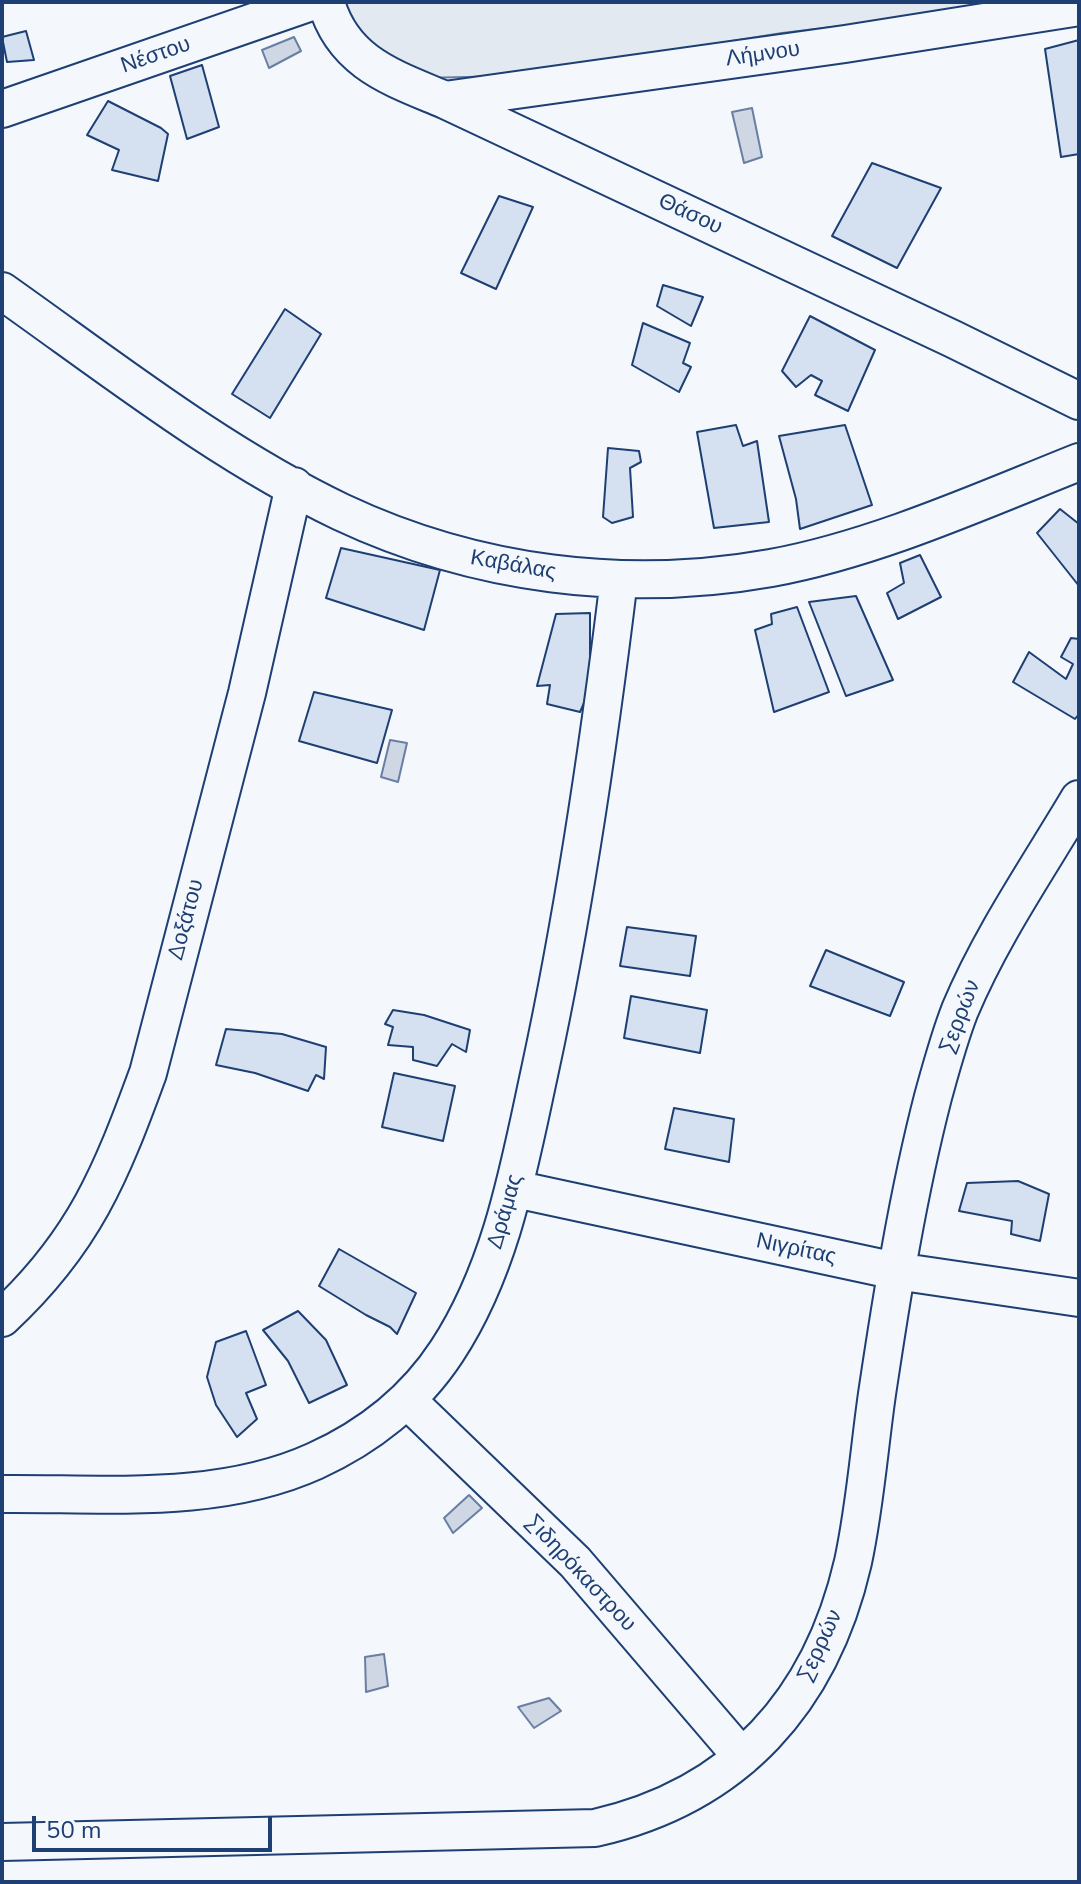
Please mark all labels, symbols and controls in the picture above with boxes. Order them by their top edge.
street label: Νέστου [118,32,194,80]
street label: Λήμνου [724,37,802,73]
street label: Θάσου [654,189,726,241]
street label: Καβάλας [468,545,558,587]
street label: Δοξάτου [164,877,210,963]
street label: Σερρών [935,977,987,1057]
street label: Δράμας [483,1171,529,1253]
street label: Νιγρίτας [754,1229,838,1271]
street label: Σιδηρόκαστρου [519,1510,641,1638]
street label: Σερρών [793,1606,849,1686]
scale bar [36,1800,276,1850]
text: 50 m [46,1814,102,1846]

